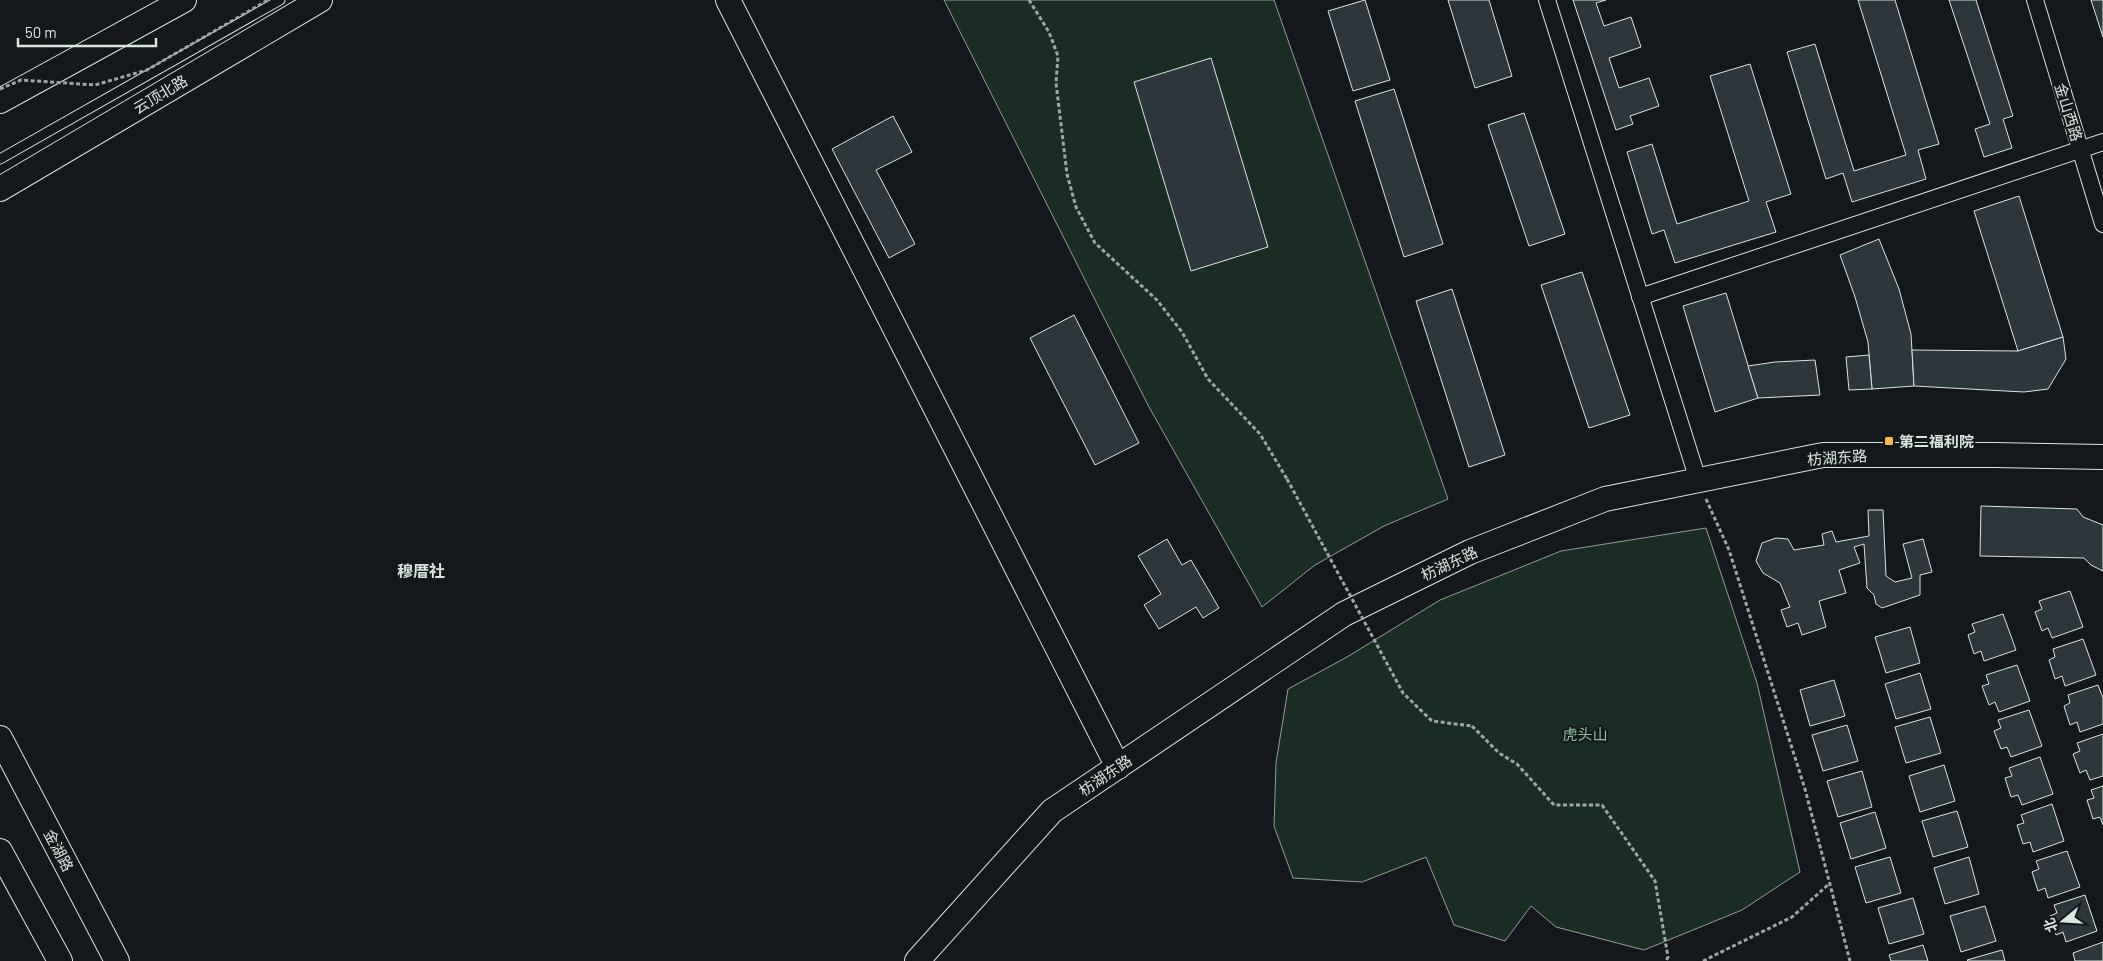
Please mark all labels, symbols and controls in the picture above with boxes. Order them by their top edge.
scale bar [18,15,155,47]
text: 50 m [25,23,57,41]
street label: 云顶北路 [130,71,190,117]
street label: 金山西路 [2052,81,2086,143]
place label: 第二福利院 [1899,432,1974,450]
marker: 第二福利院 [1883,435,1895,447]
street label: 枋湖东路 [1806,446,1868,468]
street label: 枋湖东路 [1418,542,1480,584]
district label: 穆厝社 [397,561,445,580]
park label: 虎头山 [1562,725,1608,743]
street label: 枋湖东路 [1075,751,1135,799]
street label: 金湖路 [40,826,78,874]
north arrow [2038,896,2088,946]
text: 北 [2040,916,2060,934]

